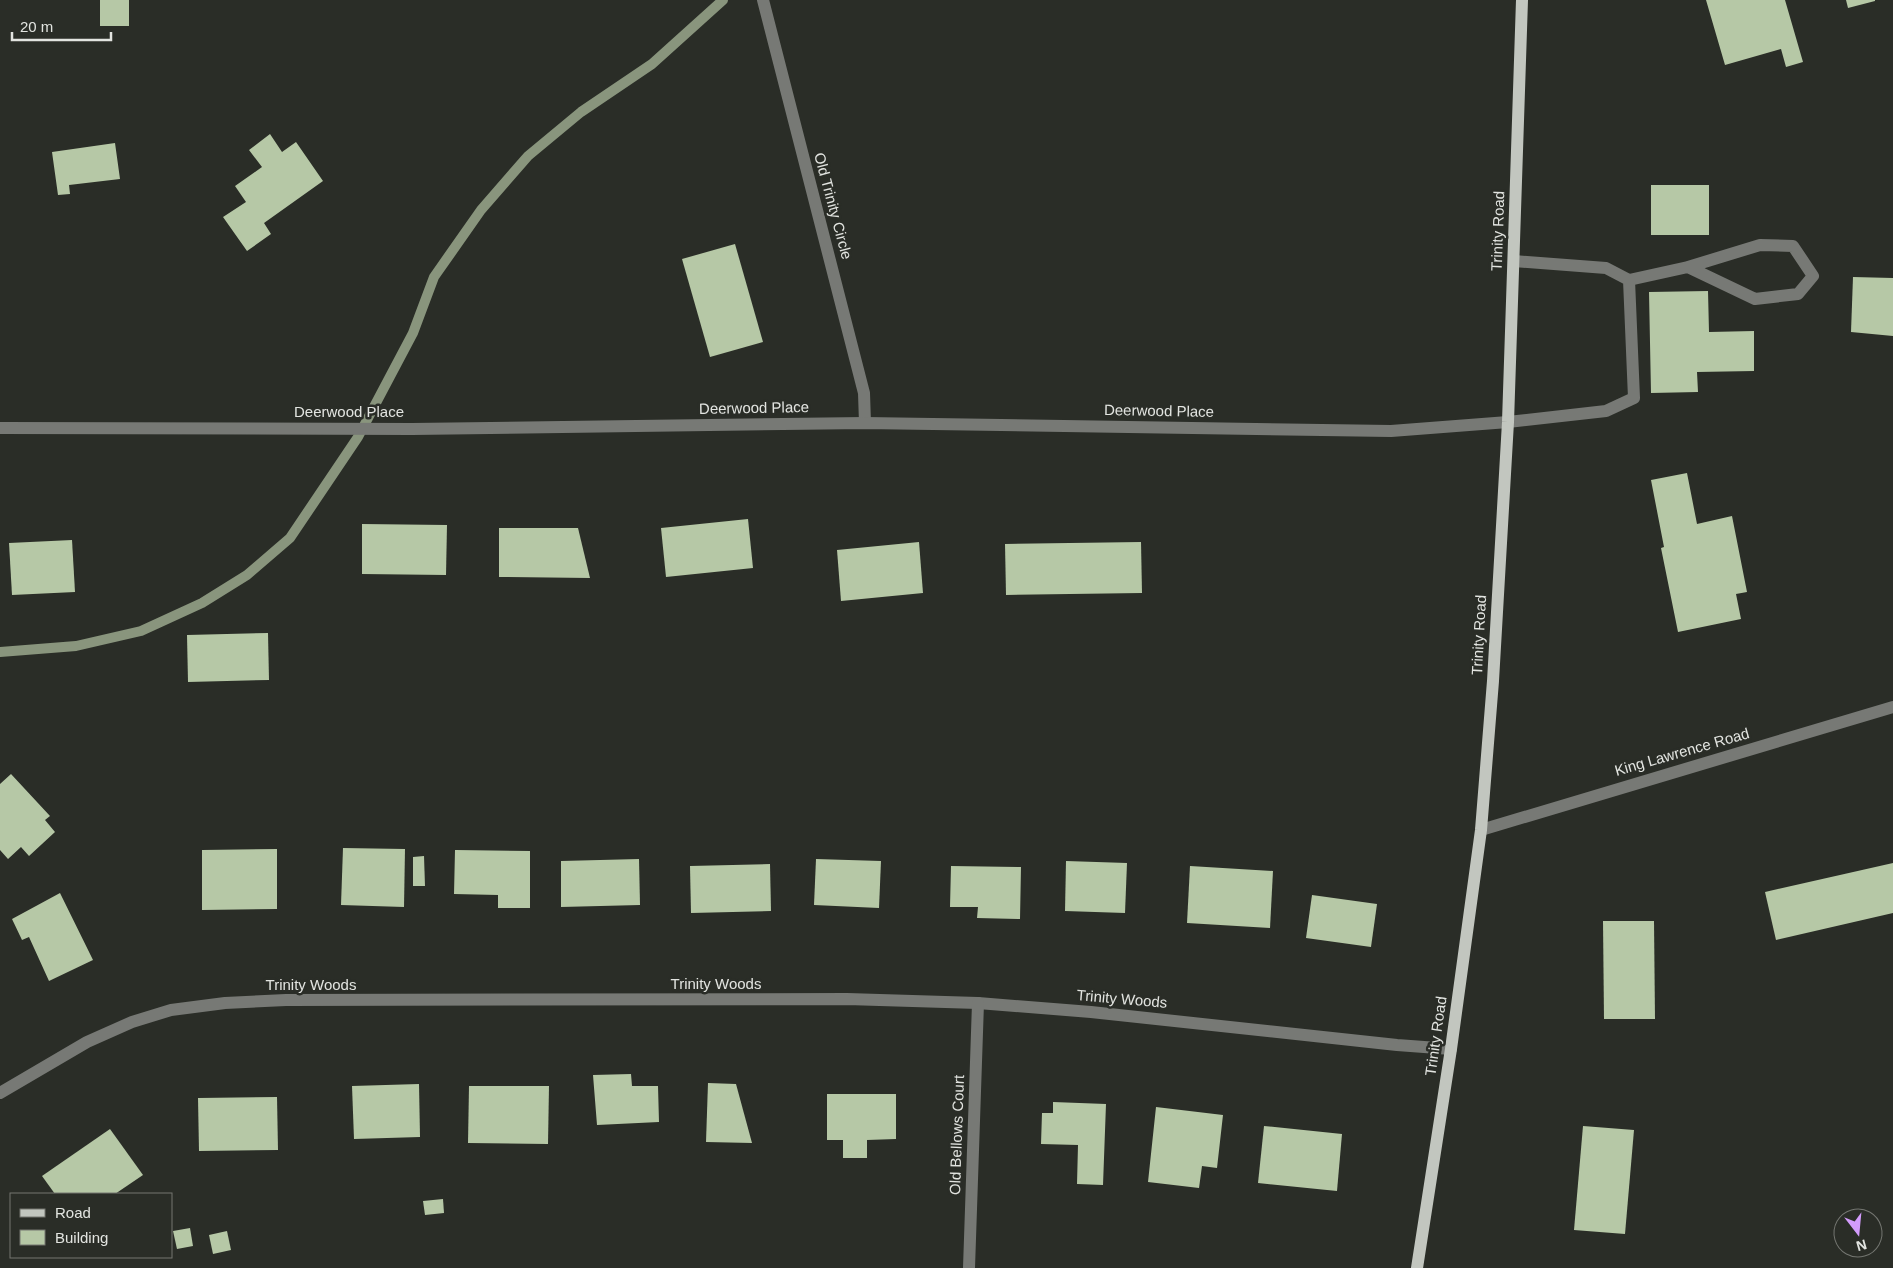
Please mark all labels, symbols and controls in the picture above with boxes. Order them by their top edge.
scale bar [12,10,111,42]
text: 20 m [20,18,53,35]
street label: Old Trinity Circle [811,151,856,261]
street label: Trinity Road [1488,191,1507,271]
street label: Deerwood Place [699,398,809,417]
street label: Deerwood Place [1104,401,1214,420]
street label: Deerwood Place [294,403,404,420]
street label: Trinity Road [1468,594,1489,676]
street label: King Lawrence Road [1613,724,1751,779]
street label: Trinity Woods [671,975,761,992]
street label: Trinity Woods [266,976,356,993]
street label: Trinity Woods [1076,986,1168,1011]
street label: Trinity Road [1421,995,1450,1077]
street label: Old Bellows Court [946,1074,967,1195]
legend [10,1193,172,1258]
text: Road [55,1204,91,1221]
north arrow [1833,1208,1883,1258]
text: Building [55,1229,108,1246]
text: N [1855,1236,1869,1255]

